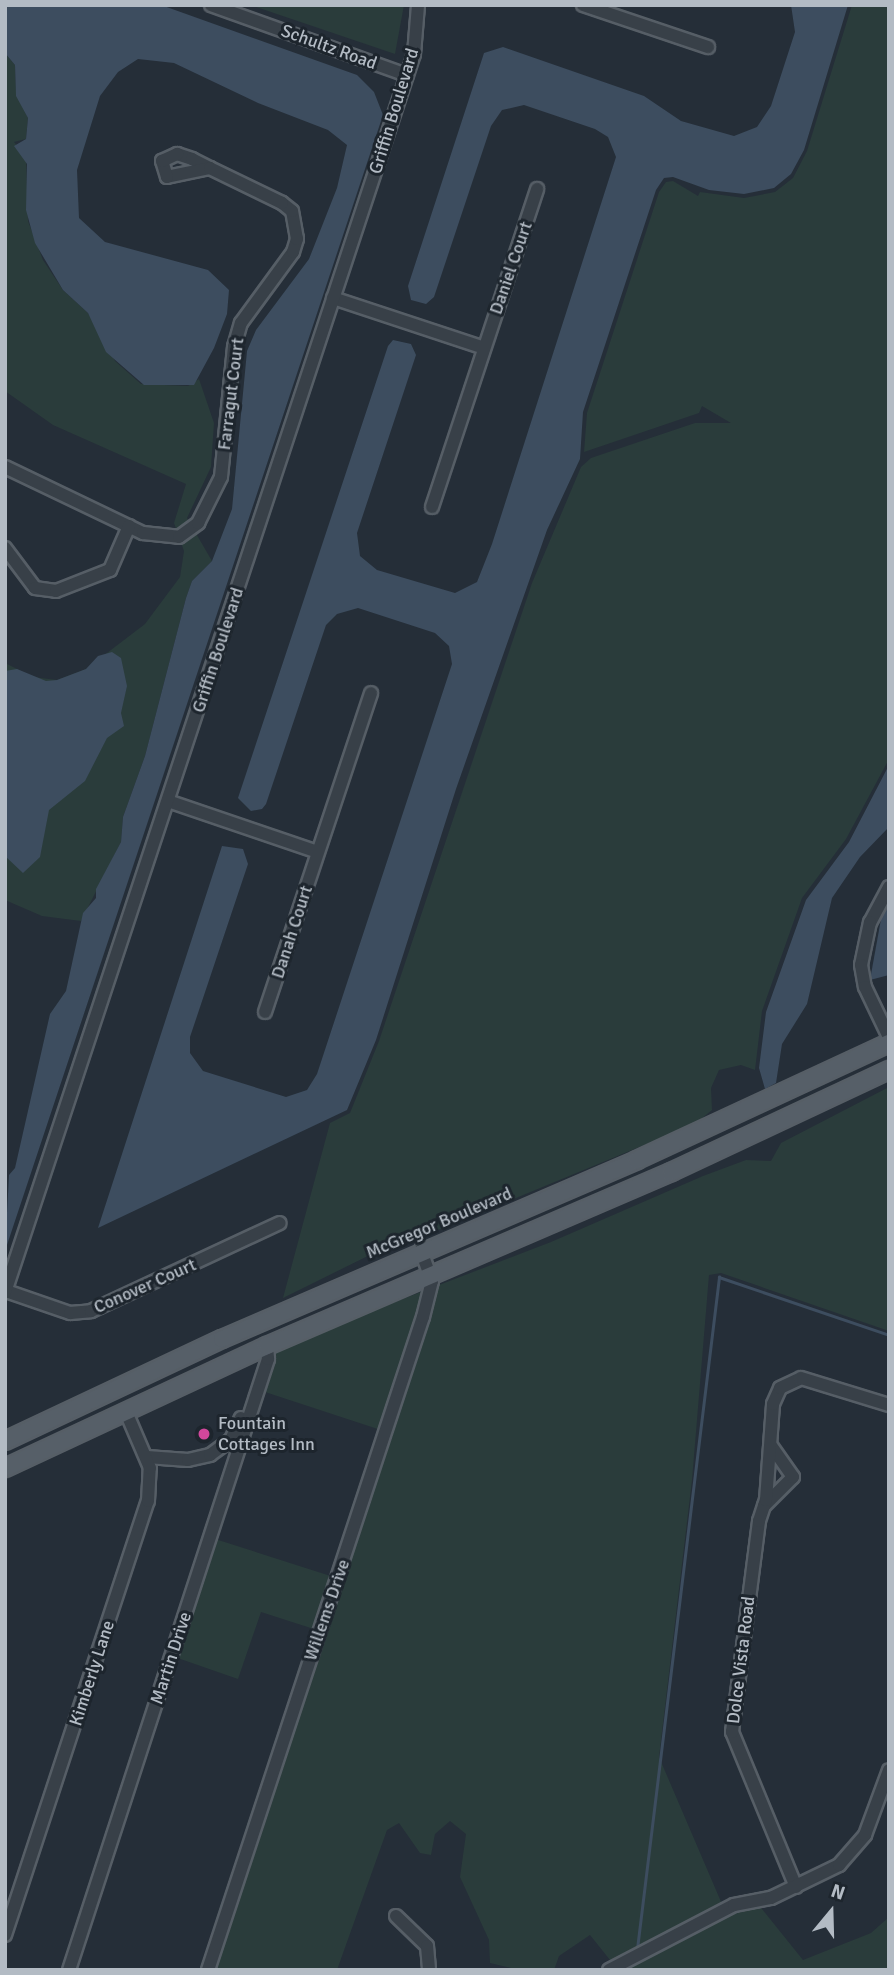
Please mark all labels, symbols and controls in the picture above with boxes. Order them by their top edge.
street label: Schultz Road [278,20,380,74]
street label: Griffin Boulevard [365,46,423,176]
street label: Daniel Court [485,219,537,317]
street label: Farragut Court [213,337,249,451]
street label: Griffin Boulevard [188,585,248,715]
street label: Danah Court [267,883,317,981]
street label: McGregor Boulevard [363,1182,515,1264]
street label: Conover Court [90,1254,200,1318]
place label: Fountain Cottages Inn [218,1413,315,1456]
marker: Fountain Cottages Inn [196,1426,212,1442]
street label: Willems Drive [300,1556,354,1664]
street label: Dolce Vista Road [722,1595,760,1725]
street label: Martin Drive [146,1609,196,1707]
street label: Kimberly Lane [65,1618,119,1728]
north arrow [796,1877,866,1947]
text: N [828,1879,848,1906]

